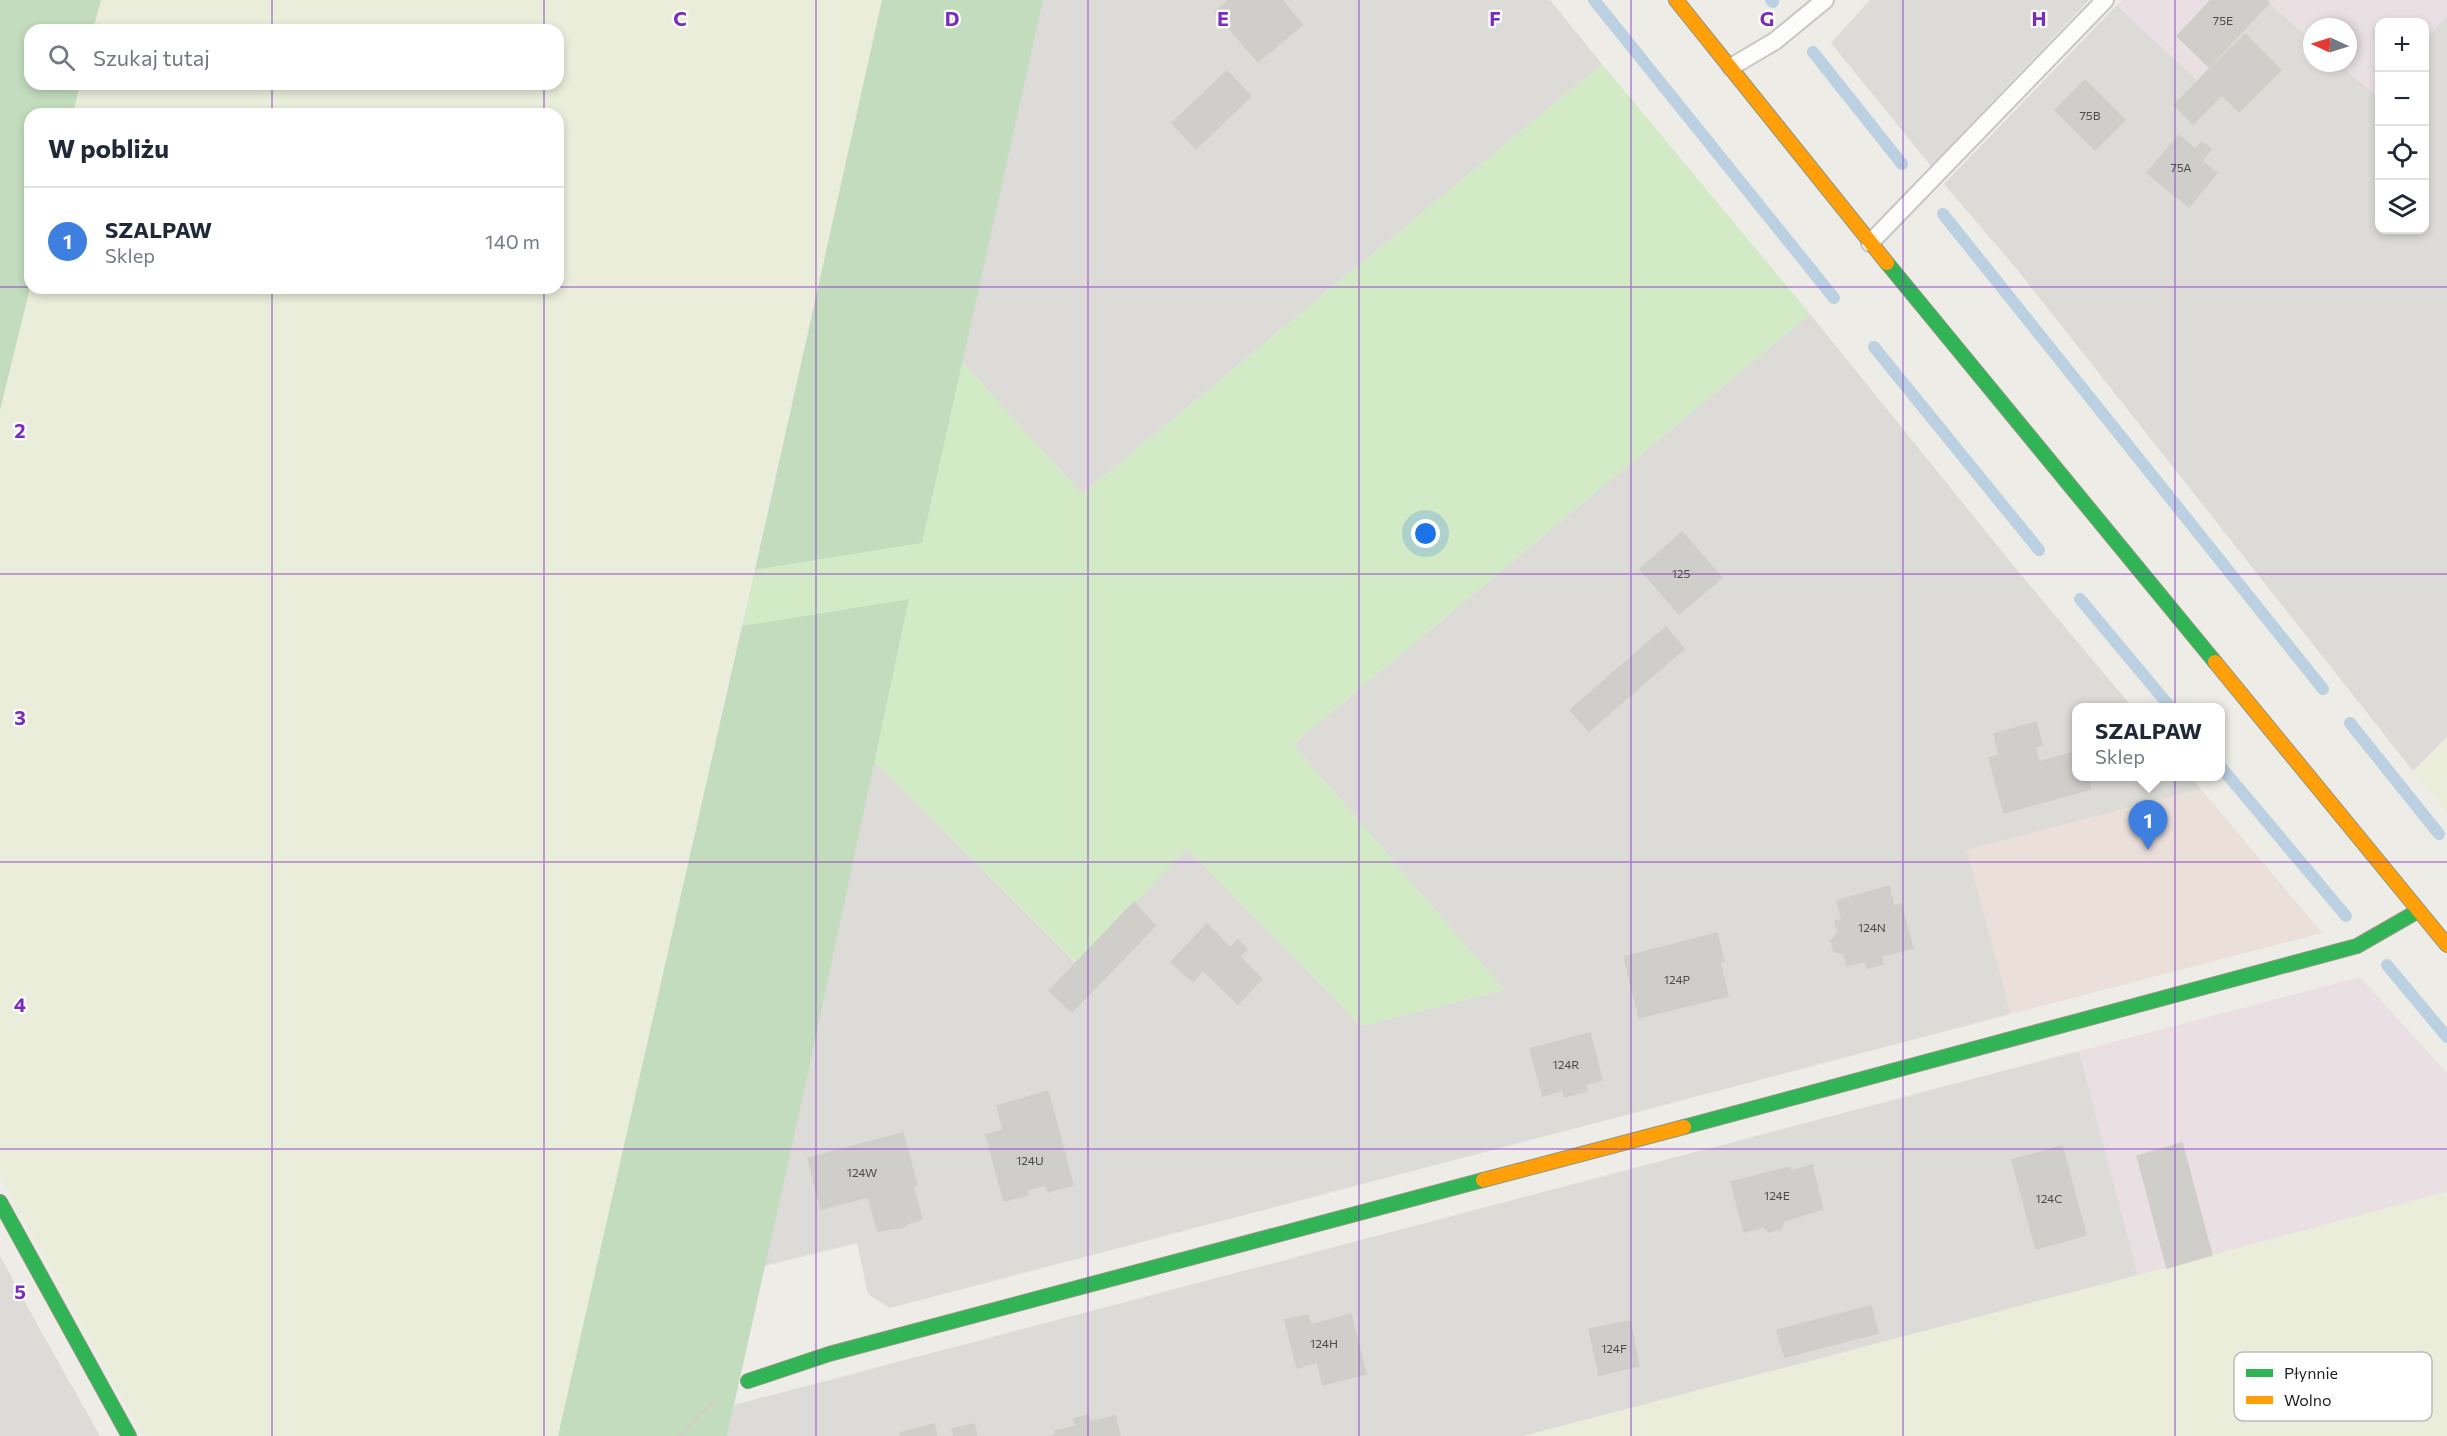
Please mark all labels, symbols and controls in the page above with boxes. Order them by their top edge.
text: C [673,6,687,30]
text: D [945,6,959,30]
text: E [1217,6,1229,30]
text: F [1489,6,1501,30]
text: G [1760,6,1774,30]
text: H [2032,6,2047,30]
house number: 75E [2213,13,2233,27]
north arrow [2303,18,2357,72]
map controls [2375,18,2429,234]
button: + [2375,18,2429,72]
search box [24,24,564,90]
icon: search [45,41,78,74]
text: Szukaj tutaj [93,44,210,71]
button: − [2375,72,2429,126]
house number: 75B [2080,108,2101,122]
button: locate [2375,126,2429,180]
text: W pobliżu [48,132,169,163]
house number: 75A [2170,160,2192,174]
button: layers [2375,180,2429,234]
text: SZALPAW [105,216,212,243]
text: 1 [63,229,72,253]
text: 140 m [485,229,540,253]
text: Sklep [105,243,155,267]
text: 2 [14,418,26,442]
your location [1411,519,1440,548]
house number: 125 [1672,566,1690,580]
popup [2072,703,2225,781]
text: 3 [14,705,26,729]
text: SZALPAW [2095,717,2202,744]
text: Sklep [2095,744,2145,768]
pin: 1 [2128,800,2168,850]
house number: 124N [1858,920,1886,934]
house number: 124P [1664,972,1691,986]
text: 4 [14,992,26,1016]
house number: 124R [1553,1057,1579,1071]
house number: 124U [1016,1153,1044,1167]
house number: 124W [847,1165,877,1179]
house number: 124E [1764,1188,1790,1202]
house number: 124C [2036,1191,2063,1205]
text: 5 [14,1279,26,1303]
house number: 124H [1310,1336,1338,1350]
house number: 124F [1601,1341,1627,1355]
legend [2234,1352,2432,1421]
text: Płynnie [2284,1363,2338,1382]
text: Wolno [2284,1390,2332,1409]

